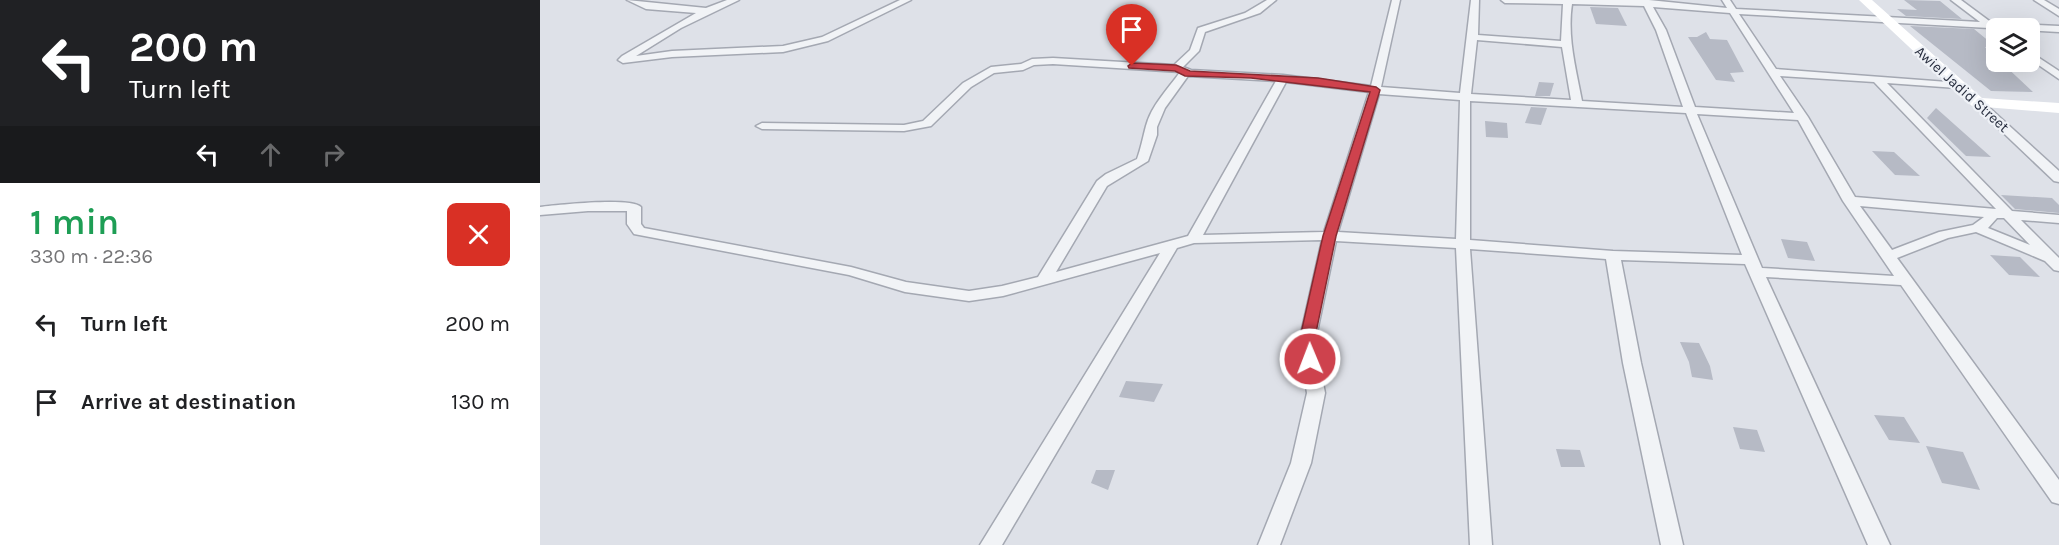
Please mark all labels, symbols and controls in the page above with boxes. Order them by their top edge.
pin [1106,4,1157,66]
icon: arrive [1115,13,1148,46]
map controls [1986,18,2040,72]
button: layers [1986,18,2040,72]
text: 200 m [129,22,258,72]
icon: left [30,24,108,102]
street label: Awiel Jadid Street [1911,42,2013,136]
text: Turn left [129,73,230,105]
icon: left [191,138,224,171]
icon: ahead [254,138,287,171]
icon: right [317,138,350,171]
text: 1 min [30,201,119,243]
button: close [447,203,510,266]
text: 330 m · 22:36 [30,245,153,268]
icon: left [30,308,63,341]
text: Turn left [81,311,168,337]
text: 200 m [445,311,510,337]
position arrow [1278,327,1342,391]
icon: arrive [30,386,63,419]
text: Arrive at destination [81,389,296,415]
text: 130 m [451,389,510,415]

